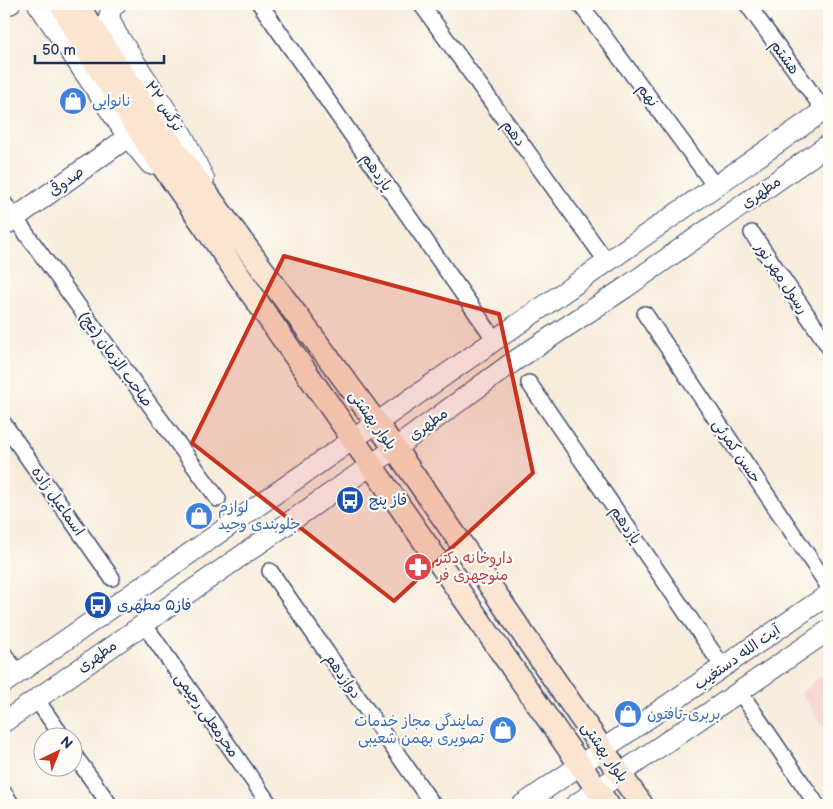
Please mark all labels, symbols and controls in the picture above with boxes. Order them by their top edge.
scale bar [35,32,164,64]
street label: هشتم [764,36,803,79]
text: 50 m [42,41,76,60]
street label: نرگس ۲۲ [140,77,187,135]
street label: نهم [631,80,663,112]
shop icon: نانوایی [58,86,88,116]
place label: نانوایی [92,92,131,111]
street label: دهم [496,116,530,152]
street label: یازدهم [355,149,397,196]
street label: صدوقی [44,161,88,201]
street label: مطهری [738,172,785,213]
street label: رسول مهر نور [750,238,812,318]
street label: صاحب الزمان (عج) [74,308,157,411]
street label: بلوار بهشتی [344,387,401,454]
street label: مطهری [405,404,452,445]
street label: حسن کمرئی [708,416,765,487]
street label: اسماعیل زاده [27,463,88,540]
bus stop icon: فاز پنج [335,485,365,515]
place label: فاز پنج [369,491,407,510]
place label: لوازم جلوبندی وحید [218,498,301,534]
shop icon: لوازم جلوبندی وحید [184,501,214,531]
street label: یازدهم [604,502,645,549]
place label: داروخانه دکتر منوچهری فر [435,549,513,585]
pharmacy icon: داروخانه دکتر منوچهری فر [403,552,433,582]
bus stop icon: فاز۵ مطهری [83,590,113,620]
place label: فاز۵ مطهری [117,596,191,615]
street label: آیت الله دستغیب [690,620,785,694]
street label: مطهری [74,636,121,677]
street label: دوازدهم [319,650,365,703]
street label: محرمعلی رحیمی [170,669,243,761]
shop icon: بربری-تافتون [613,699,643,729]
place label: بربری-تافتون [647,705,720,724]
place label: نمایندگی مجاز خدمات تصویری بهمن شعیبی [354,712,485,748]
shop icon: نمایندگی مجاز خدمات تصویری بهمن شعیبی [488,715,518,745]
street label: بلوار بهشتی [577,718,632,786]
north arrow [32,726,82,776]
text: N [57,733,76,753]

